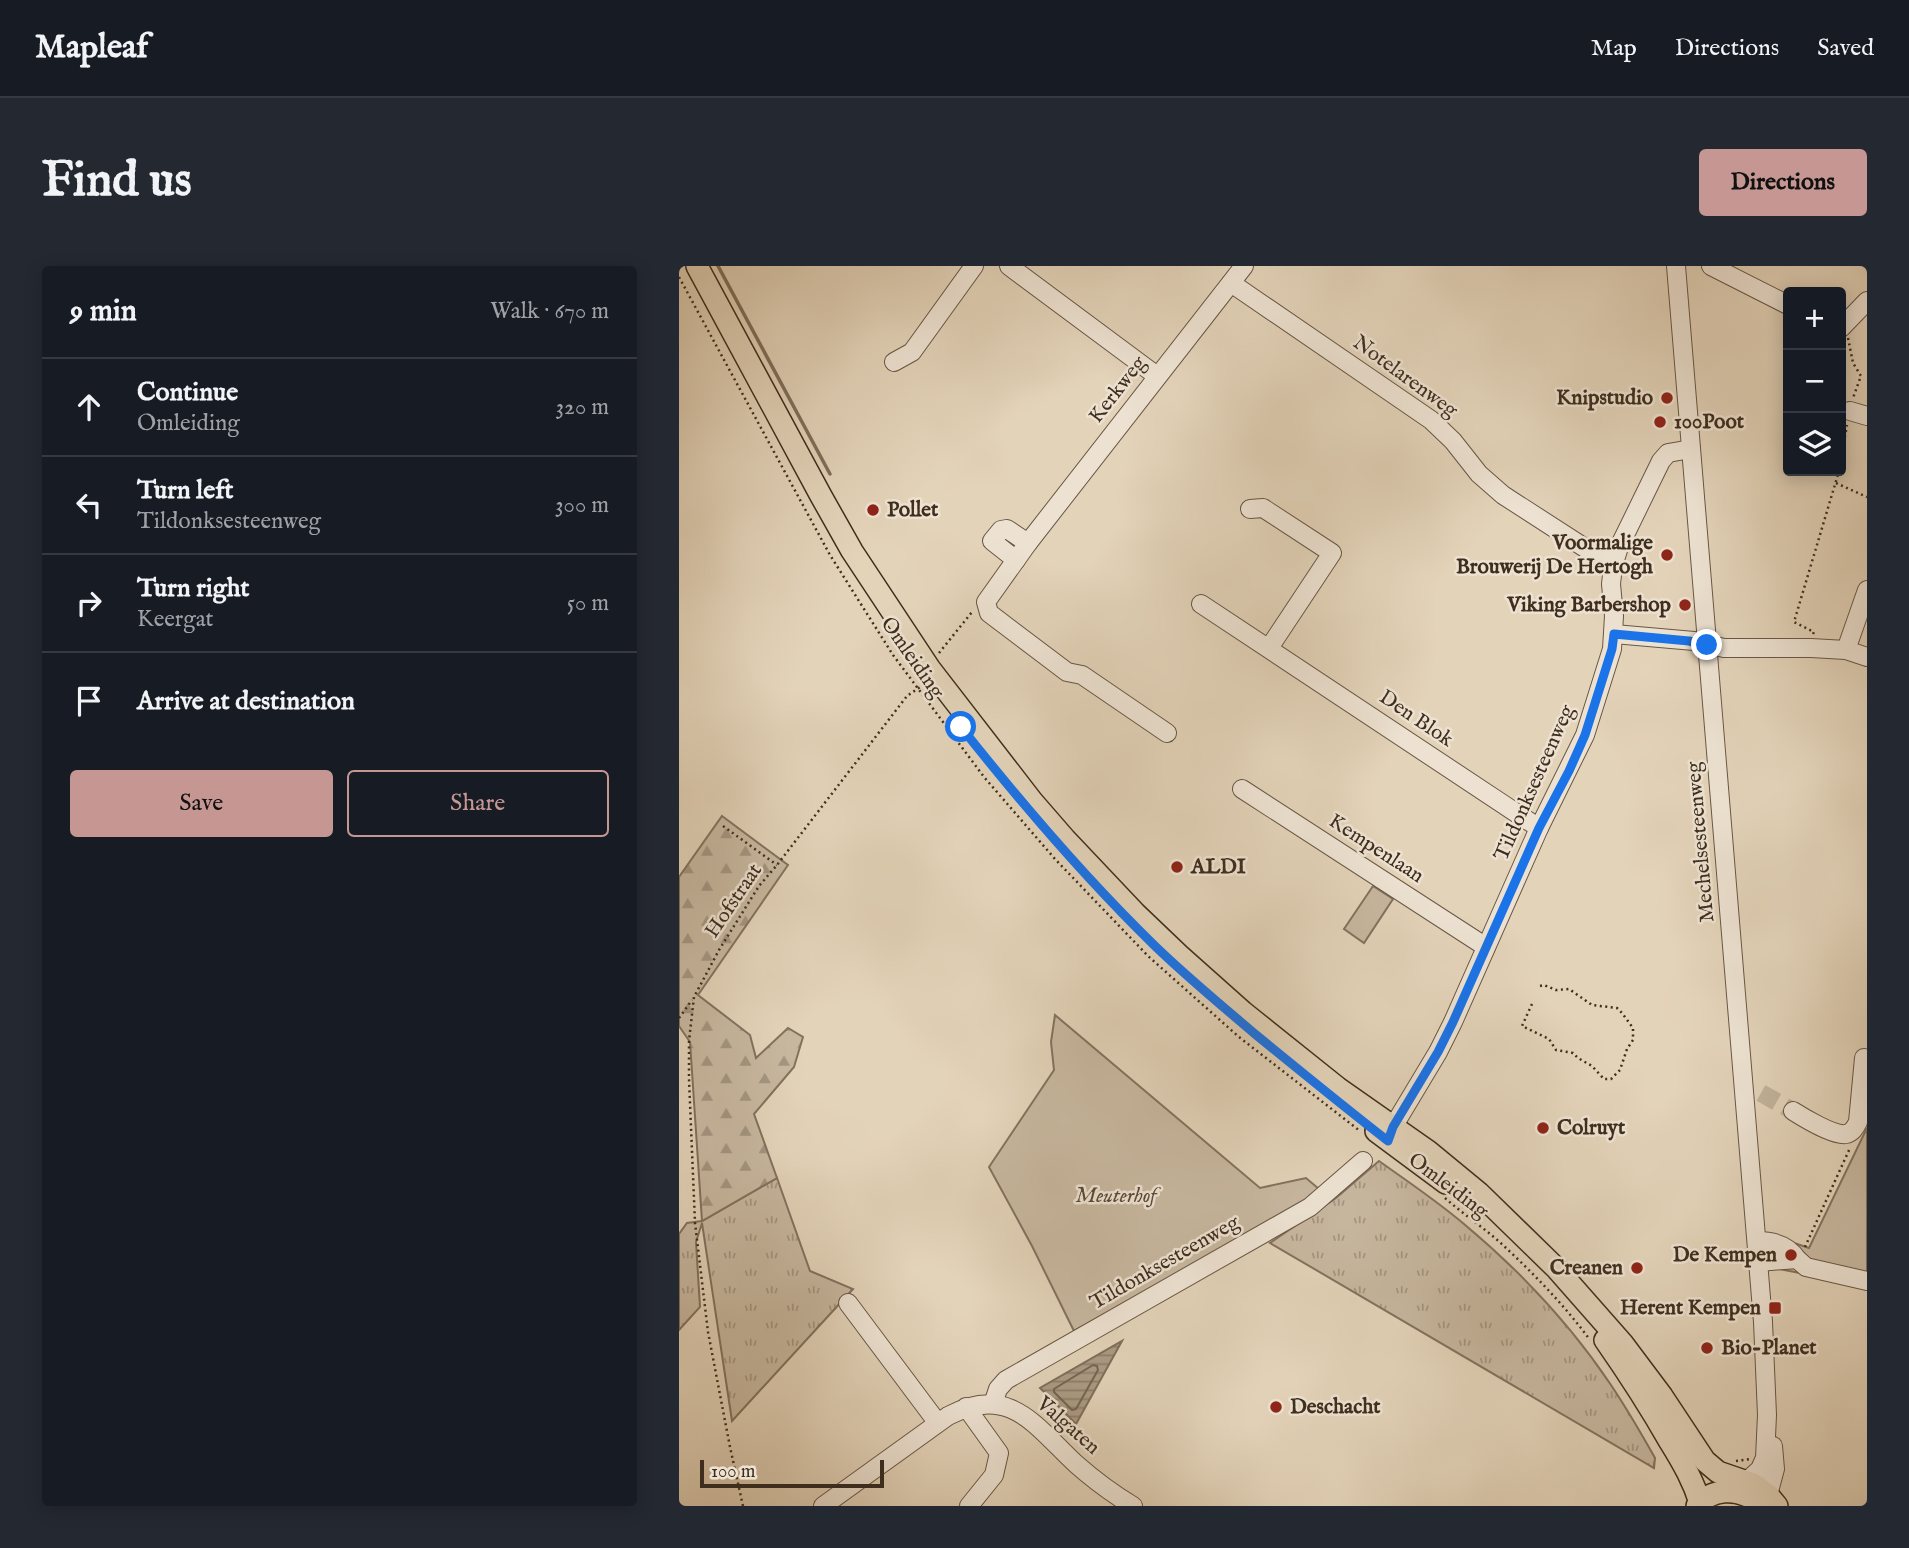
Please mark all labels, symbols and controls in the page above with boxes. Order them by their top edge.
text: Mapleaf [35,27,148,69]
text: Map [1591,33,1637,64]
text: Directions [1675,33,1779,64]
text: Saved [1817,33,1874,64]
button: Directions [1699,149,1867,216]
text: Find us [42,151,192,213]
map controls [1783,287,1846,476]
button: + [1783,287,1846,350]
text: 9 min [70,293,137,331]
text: Walk · 670 m [490,297,609,326]
street label: Notelarenweg [1347,330,1463,425]
street label: Kerkweg [1083,350,1153,429]
button: − [1783,350,1846,413]
text: Continue [137,376,238,409]
place label: Knipstudio [1556,385,1654,412]
icon: ahead [70,388,108,426]
marker: Knipstudio [1659,390,1675,406]
text: 320 m [556,393,609,422]
text: Omleiding [137,409,240,438]
place label: 100Poot [1674,409,1745,436]
button: layers [1783,413,1846,476]
marker: 100Poot [1652,414,1668,430]
text: Turn left [137,474,234,507]
icon: left [70,486,108,524]
text: 300 m [555,491,609,520]
place label: Pollet [887,497,939,524]
marker: Pollet [865,502,881,518]
text: Tildonksesteenweg [137,507,321,536]
place label: Voormalige Brouwerij De Hertogh [1456,530,1654,581]
marker: Voormalige Brouwerij De Hertogh [1659,547,1675,563]
text: Turn right [137,572,250,605]
icon: right [70,584,108,622]
text: 50 m [567,589,609,618]
place label: Viking Barbershop [1506,592,1672,619]
marker: Viking Barbershop [1677,597,1693,613]
text: Keergat [137,605,214,634]
street label: Omleiding [874,612,950,705]
route end [1691,629,1722,660]
icon: arrive [70,682,108,720]
street label: Den Blok [1374,684,1459,754]
text: Arrive at destination [137,685,355,718]
street label: Tildonksesteenweg [1488,700,1582,865]
route start [945,711,976,742]
street label: Mechelsesteenweg [1680,760,1721,924]
button: Save [70,770,333,837]
button: Share [347,770,609,837]
street label: Kempenlaan [1323,808,1429,890]
place label: ALDI [1190,854,1246,881]
street label: Hofstraat [699,859,769,943]
marker: ALDI [1169,859,1185,875]
place label: Colruyt [1557,1115,1626,1142]
marker: Colruyt [1535,1120,1551,1136]
street label: Omleiding [1402,1147,1494,1225]
park label: Meuterhof [1075,1183,1161,1210]
street label: Tildonksesteenweg [1085,1209,1245,1317]
place label: De Kempen [1673,1242,1777,1269]
marker: De Kempen [1783,1247,1799,1263]
place label: Creanen [1550,1255,1623,1282]
marker: Creanen [1629,1260,1645,1276]
place label: Herent Kempen [1620,1295,1761,1322]
marker: Herent Kempen [1767,1300,1783,1316]
place label: Bio-Planet [1721,1335,1817,1362]
marker: Bio-Planet [1699,1340,1715,1356]
street label: Valgaten [1030,1390,1105,1461]
place label: Deschacht [1290,1394,1381,1421]
marker: Deschacht [1268,1399,1284,1415]
scale bar [700,1457,884,1489]
text: 100 m [711,1460,755,1484]

